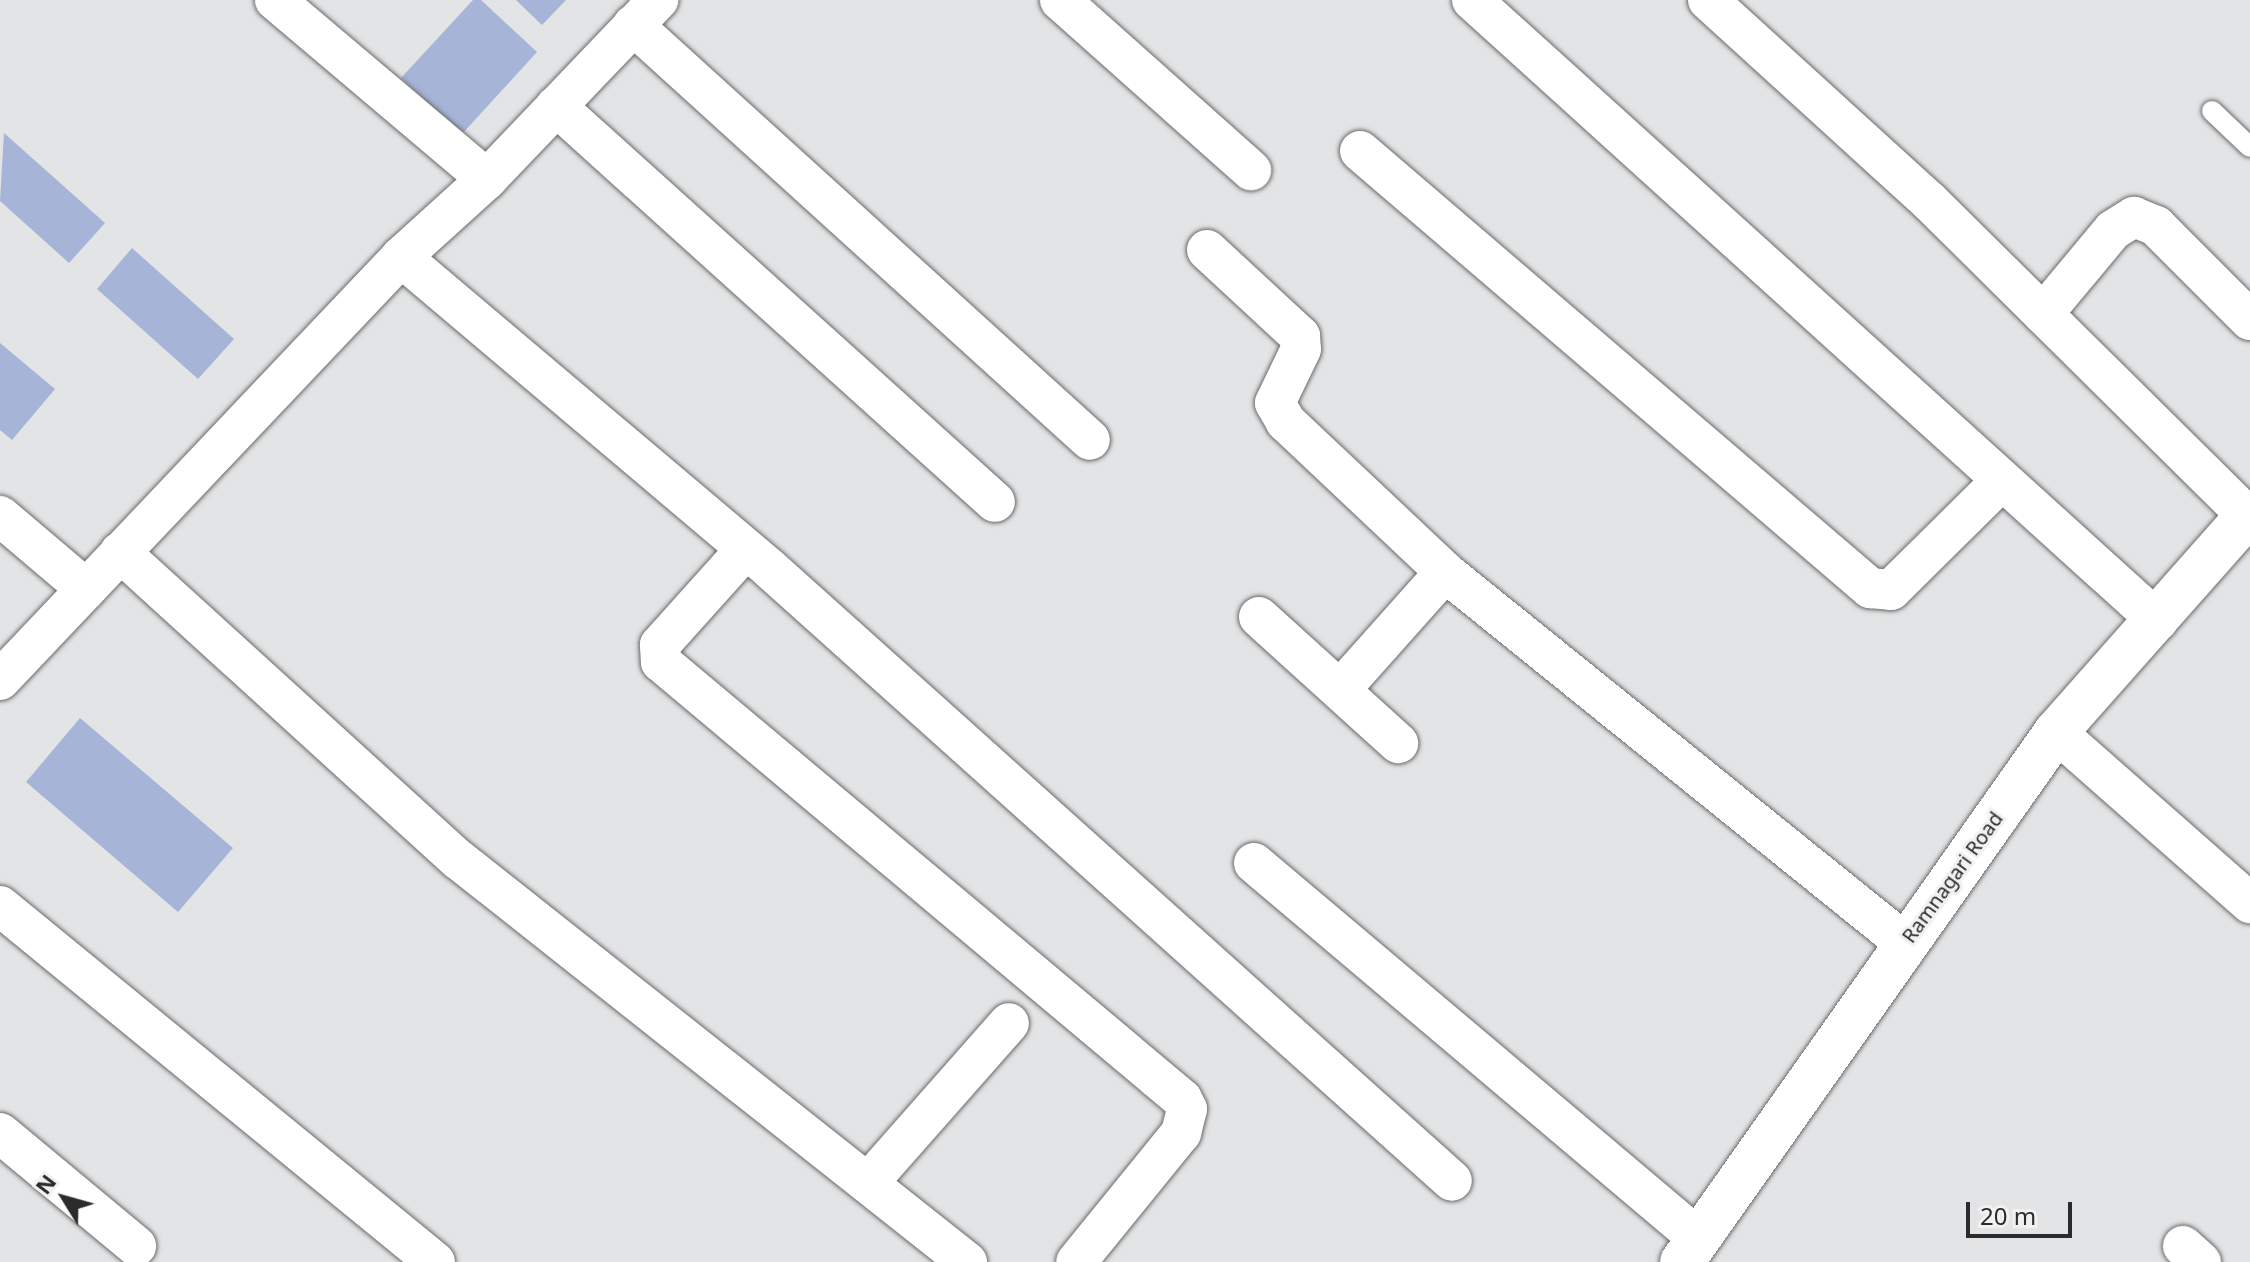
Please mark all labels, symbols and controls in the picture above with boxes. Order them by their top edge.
street label: Ramnagari Road [1896,807,2008,947]
north arrow [24,1158,104,1238]
text: N [27,1167,62,1200]
scale bar [1970,1186,2076,1236]
text: 20 m [1980,1199,2036,1232]

